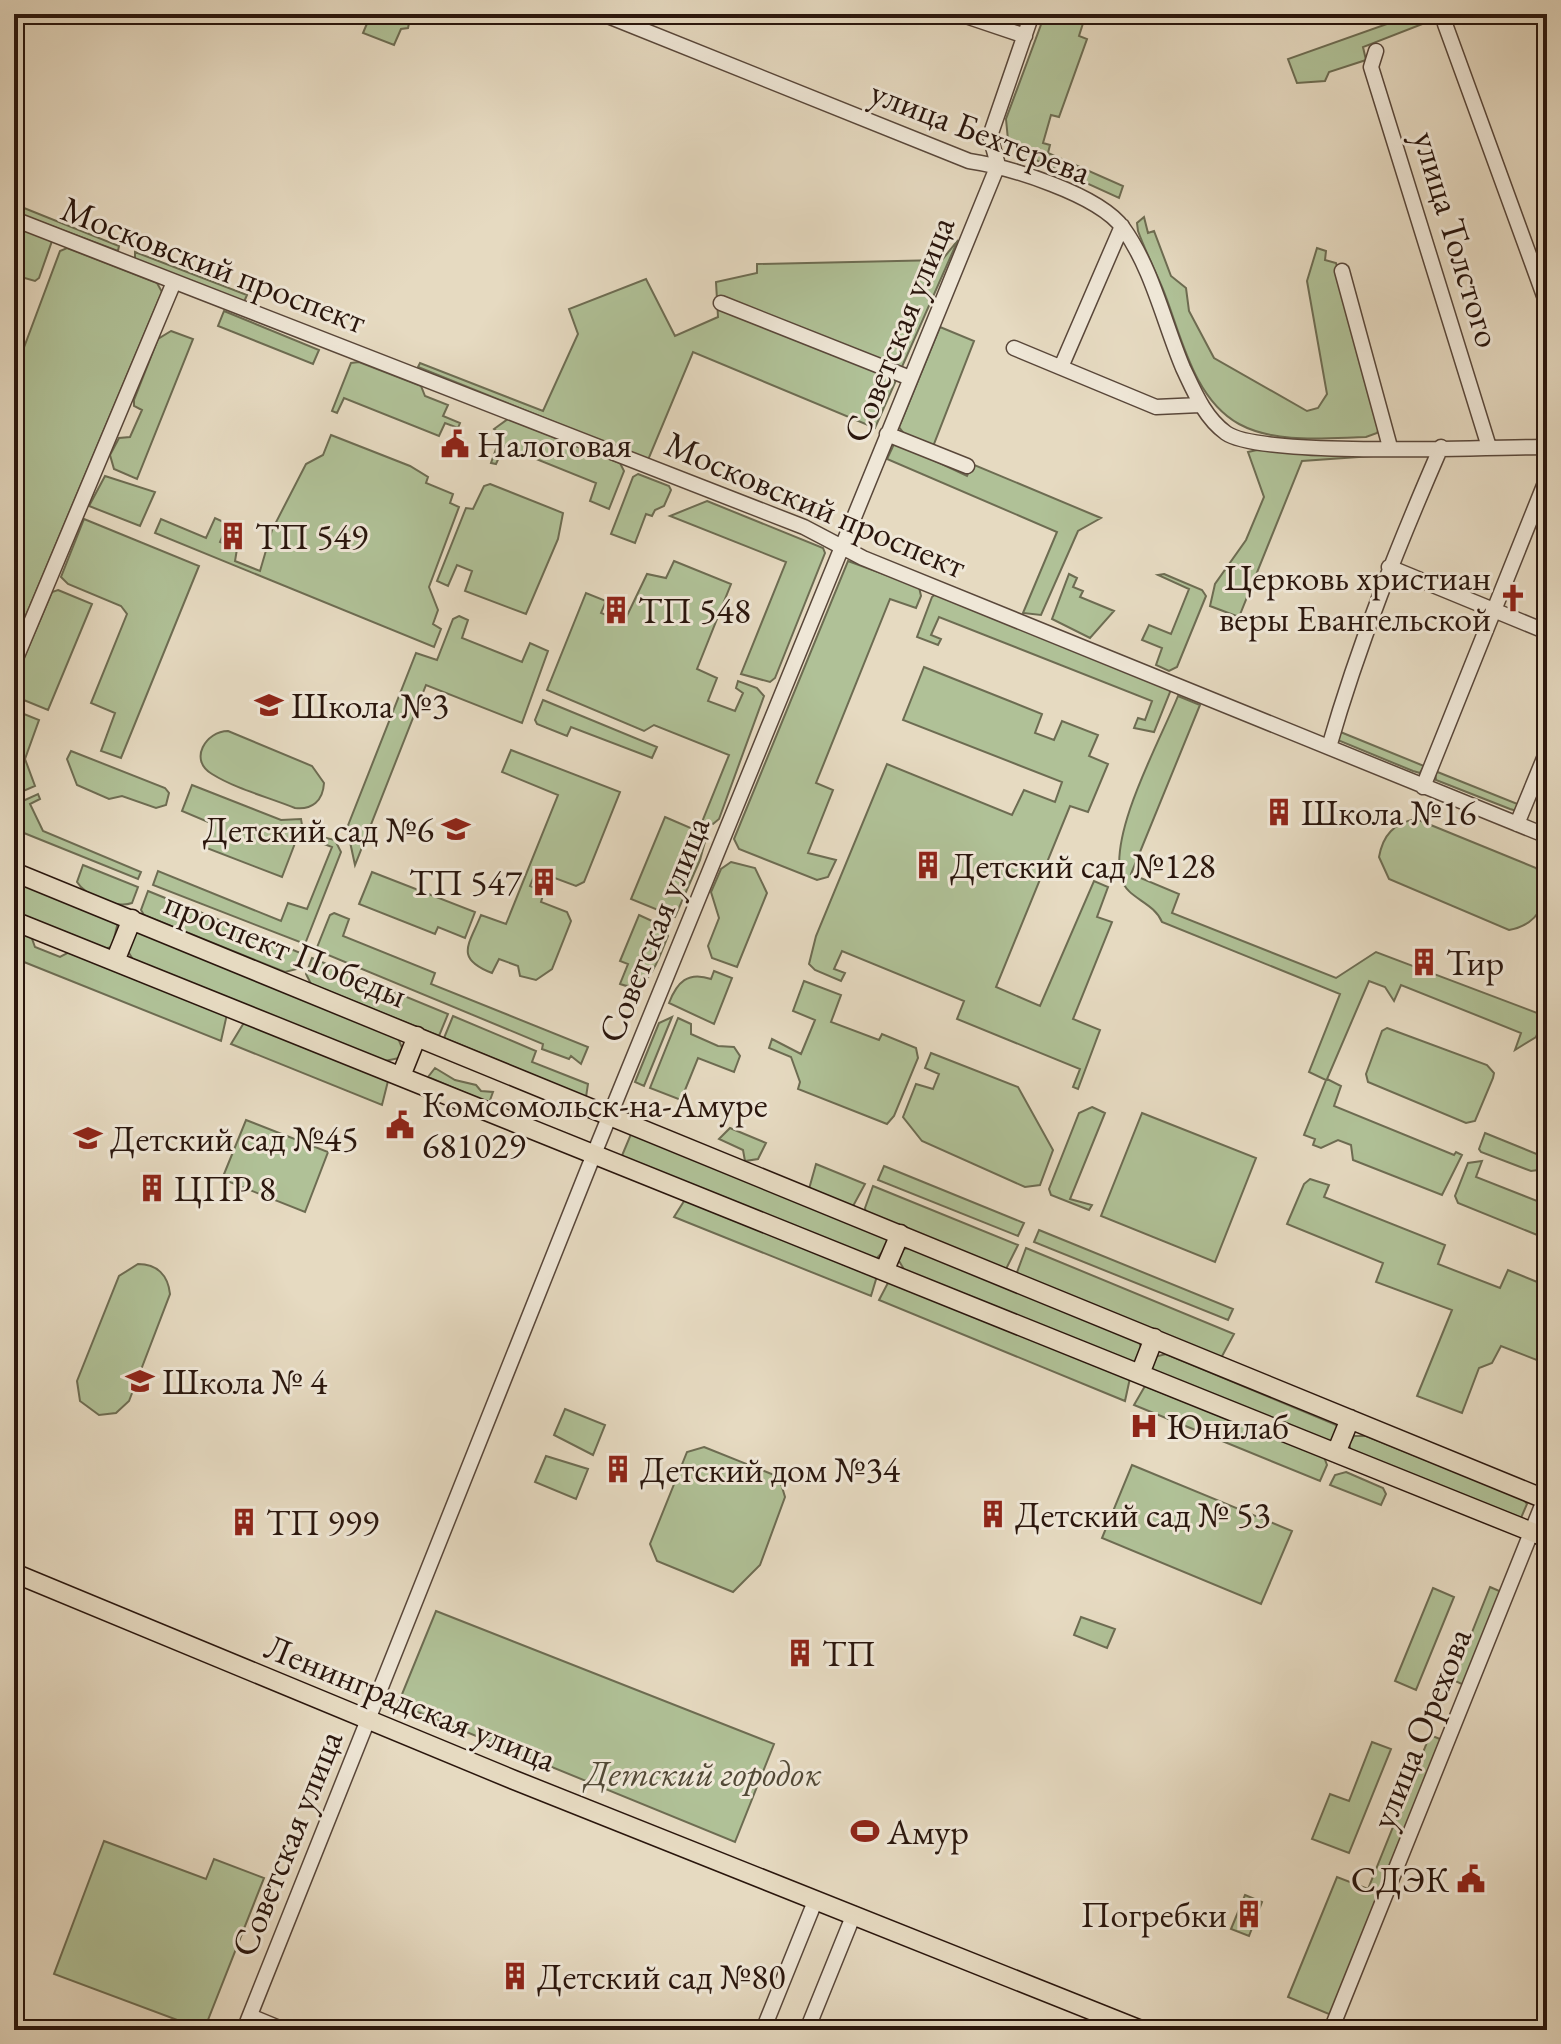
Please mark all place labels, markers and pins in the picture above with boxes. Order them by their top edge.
place label: Налоговая [477,421,632,468]
public building icon: Налоговая [440,429,470,459]
place label: ТП 549 [255,513,368,560]
building icon: ТП 549 [218,521,248,551]
place label: Церковь христиан веры Евангельской [1219,554,1491,642]
church icon: Церковь христиан веры Евангельской [1498,583,1528,613]
place label: ТП 548 [638,587,751,634]
building icon: ТП 548 [601,595,631,625]
place label: Школа №3 [291,682,449,729]
school or university icon: Школа №3 [254,690,284,720]
place label: Школа №16 [1301,789,1476,836]
building icon: Школа №16 [1264,797,1294,827]
place label: Детский сад №6 [203,806,434,853]
school or university icon: Детский сад №6 [441,814,471,844]
place label: Детский сад №128 [950,842,1216,889]
building icon: Детский сад №128 [913,850,943,880]
place label: ТП 547 [409,859,523,906]
building icon: ТП 547 [529,867,559,897]
place label: Тир [1446,939,1504,986]
building icon: Тир [1409,947,1439,977]
place label: Комсомольск-на-Амуре 681029 [422,1081,768,1169]
public building icon: Комсомольск-на-Амуре 681029 [385,1110,415,1140]
place label: Детский сад №45 [110,1115,359,1162]
school or university icon: Детский сад №45 [73,1123,103,1153]
place label: ЦПР 8 [174,1165,276,1212]
building icon: ЦПР 8 [137,1173,167,1203]
place label: Школа № 4 [162,1358,328,1405]
school or university icon: Школа № 4 [125,1366,155,1396]
place label: Юнилаб [1166,1403,1289,1450]
hospital icon: Юнилаб [1129,1411,1159,1441]
place label: Детский дом №34 [640,1446,901,1493]
building icon: Детский дом №34 [603,1454,633,1484]
place label: Детский сад № 53 [1015,1491,1271,1538]
place label: ТП 999 [266,1499,379,1546]
building icon: Детский сад № 53 [978,1499,1008,1529]
building icon: ТП 999 [229,1507,259,1537]
place label: ТП [822,1630,876,1677]
building icon: ТП [785,1638,815,1668]
place label: Амур [886,1808,969,1855]
sports icon: Амур [850,1816,880,1846]
place label: СДЭК [1351,1856,1449,1903]
public building icon: СДЭК [1456,1864,1486,1894]
place label: Погребки [1081,1891,1227,1938]
building icon: Погребки [1234,1899,1264,1929]
place label: Детский сад №80 [537,1953,786,2000]
building icon: Детский сад №80 [500,1961,530,1991]

